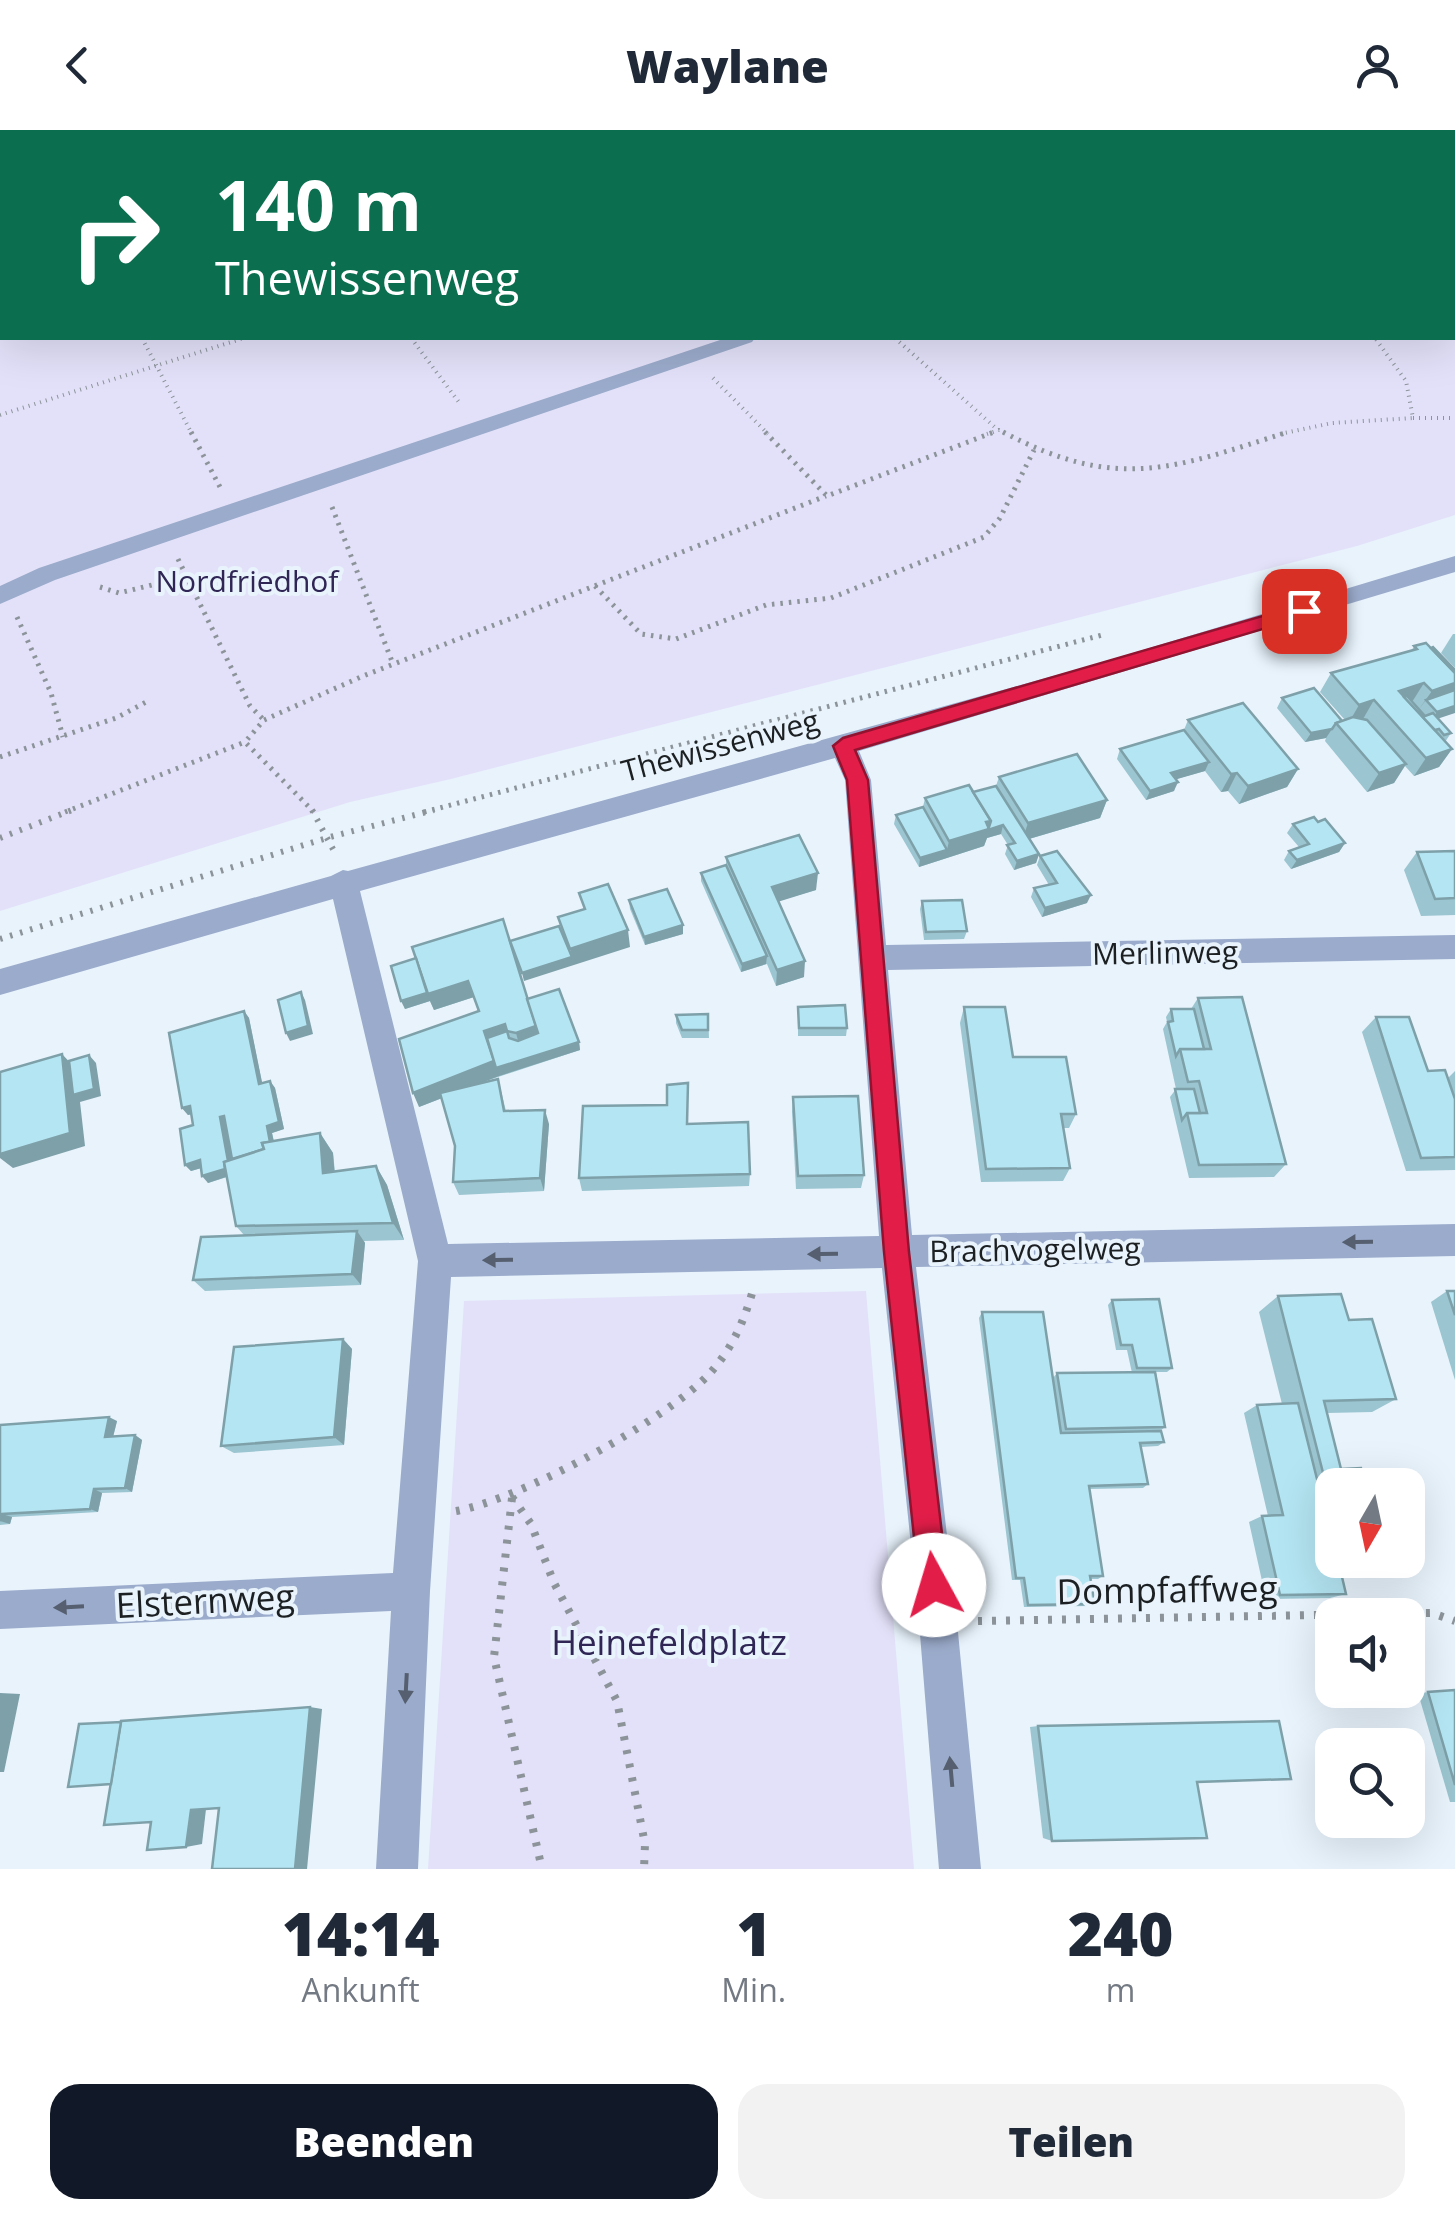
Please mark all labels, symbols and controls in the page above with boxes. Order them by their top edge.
text: Waylane [626,35,829,96]
icon: back [50,38,105,93]
icon: person [1350,38,1405,93]
text: 140 m [215,156,422,252]
icon: right [50,170,180,300]
text: Thewissenweg [215,247,519,308]
park label: Nordfriedhof [156,560,340,601]
pin [1262,569,1347,654]
icon: arrive [1277,584,1332,639]
street label: Thewissenweg [617,699,823,791]
street label: Merlinweg [1092,930,1238,974]
street label: Brachvogelweg [929,1227,1141,1271]
one-way arrow [1341,1234,1373,1250]
one-way arrow [806,1246,838,1262]
one-way arrow [481,1252,513,1268]
north arrow [1315,1468,1425,1578]
map controls [1315,1468,1425,1838]
position arrow [882,1533,986,1637]
street label: Dompfaffweg [1056,1564,1278,1614]
street label: Elsternweg [115,1572,295,1628]
button: sound [1315,1598,1425,1708]
one-way arrow [52,1599,84,1615]
park label: Heinefeldplatz [551,1618,787,1665]
one-way arrow [398,1672,414,1704]
button: search [1315,1728,1425,1838]
one-way arrow [943,1755,959,1787]
text: 14:14 [282,1892,440,1974]
text: 1 [736,1892,771,1974]
text: 240 [1068,1892,1173,1974]
text: Ankunft [302,1968,420,2011]
text: Min. [721,1968,786,2011]
text: m [1106,1968,1135,2011]
button: Beenden [50,2084,718,2199]
button: Teilen [738,2084,1405,2199]

